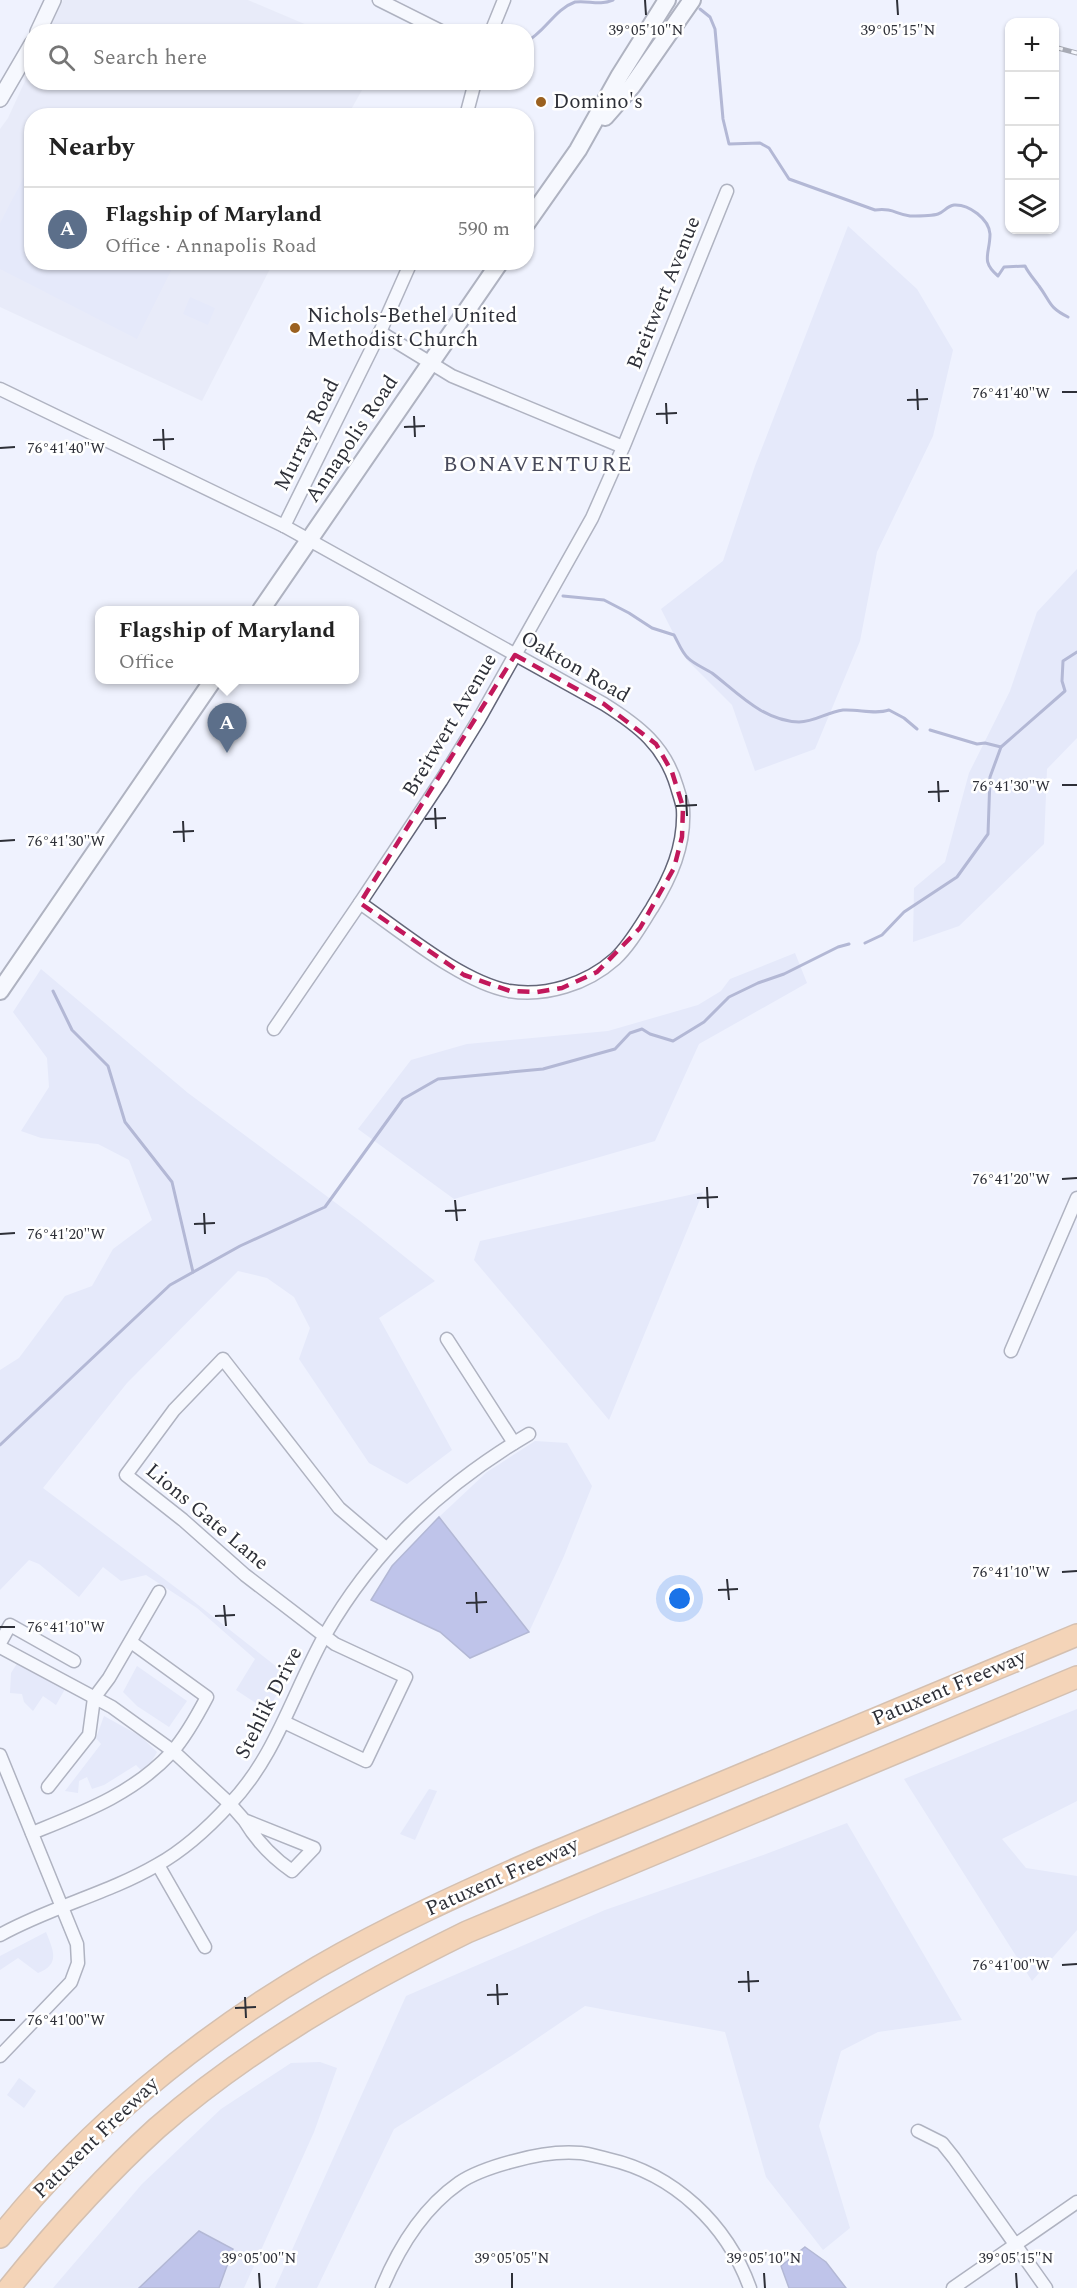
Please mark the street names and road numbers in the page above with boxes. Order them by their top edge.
street label: Breitwert Avenue [619,212,709,374]
street label: Annapolis Road [297,369,407,509]
street label: Murray Road [266,373,348,497]
street label: Oakton Road [514,623,636,711]
street label: Breitwert Avenue [394,647,506,803]
street label: Lions Gate Lane [138,1456,276,1578]
street label: Stehlik Drive [227,1641,311,1765]
street label: Patuxent Freeway [867,1641,1032,1735]
street label: Patuxent Freeway [420,1829,585,1925]
street label: Patuxent Freeway [26,2069,167,2207]

